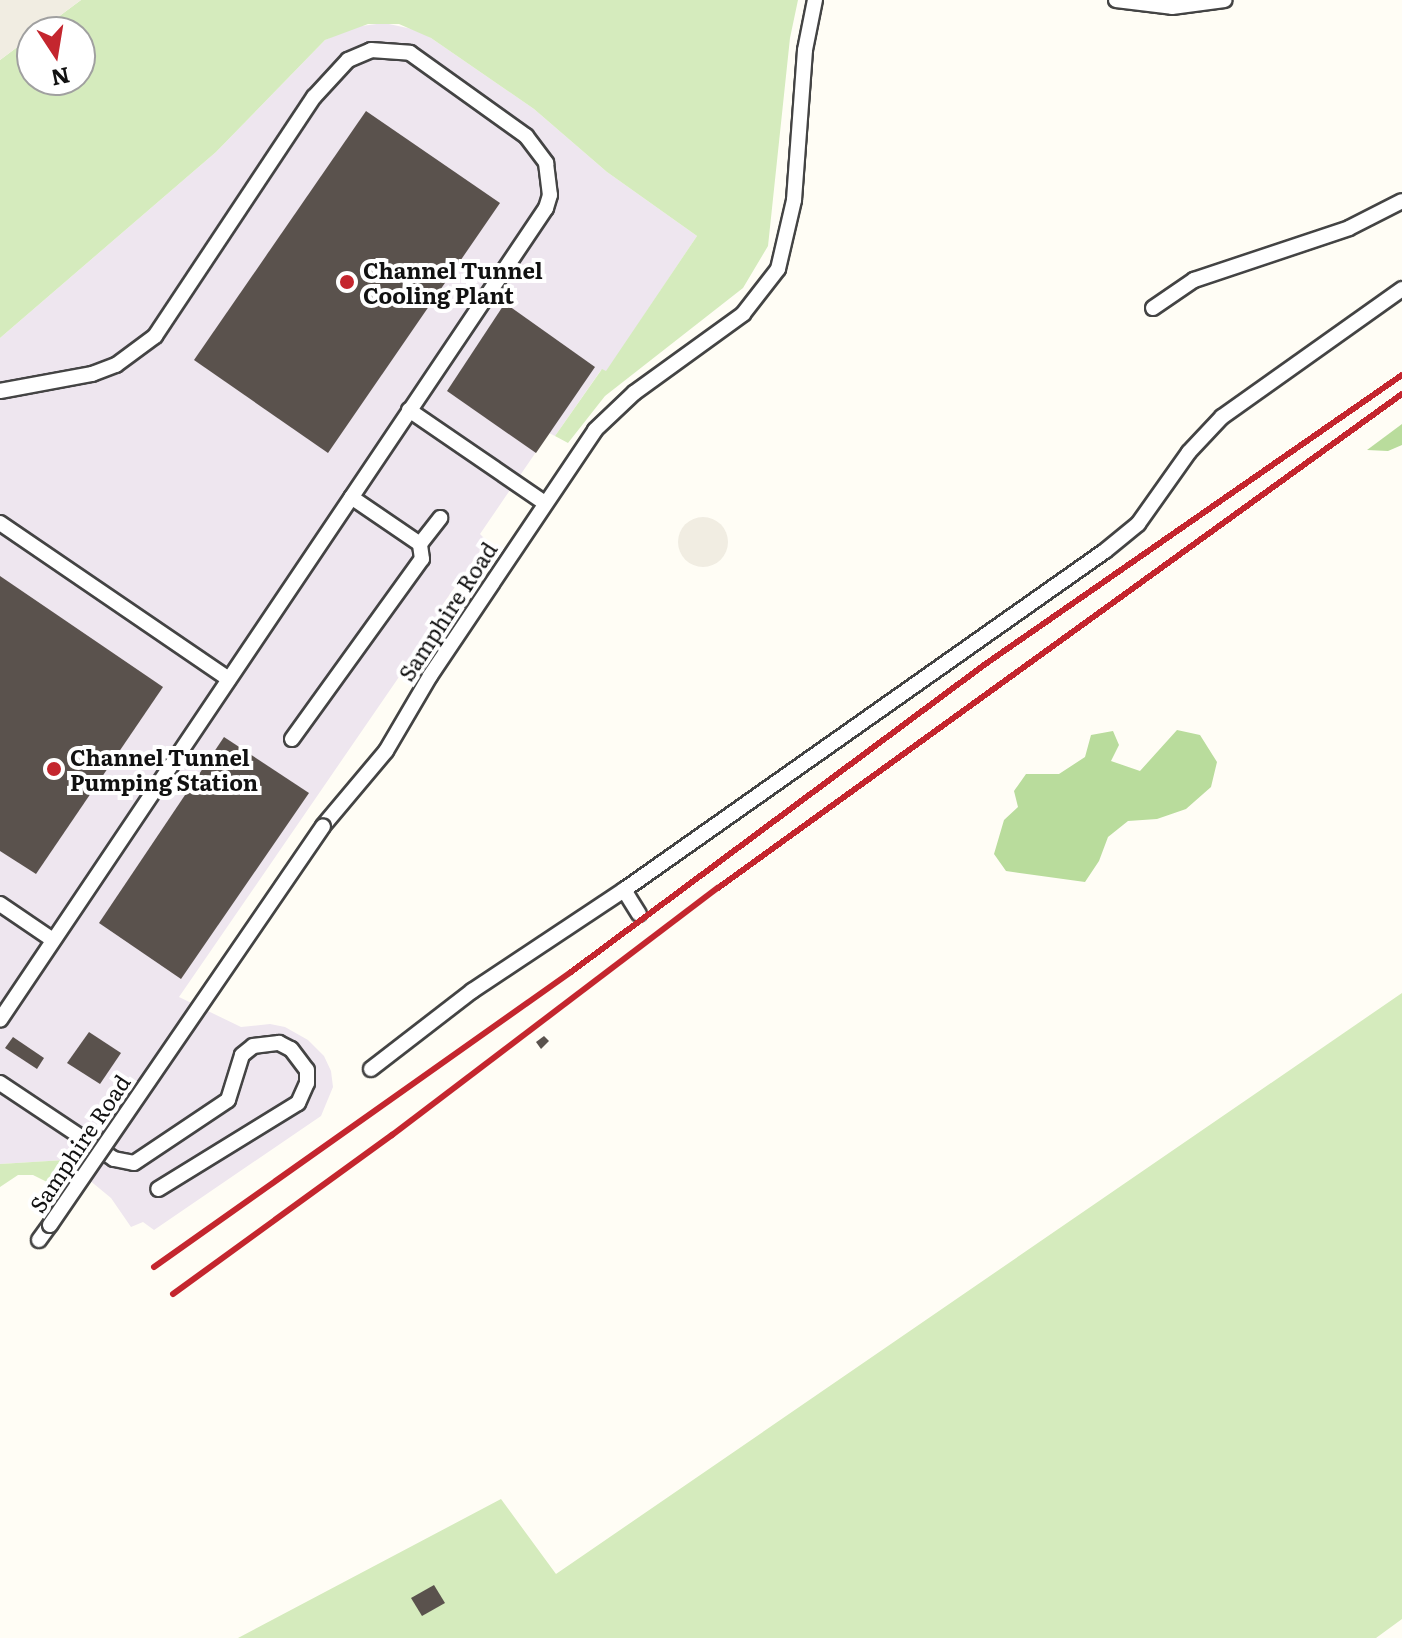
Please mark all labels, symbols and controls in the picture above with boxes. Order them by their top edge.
north arrow [16,16,96,96]
text: N [48,60,73,96]
place label: Channel Tunnel Cooling Plant [363,256,543,308]
marker: Channel Tunnel Cooling Plant [338,273,356,291]
street label: Samphire Road [392,537,502,685]
place label: Channel Tunnel Pumping Station [70,743,258,794]
marker: Channel Tunnel Pumping Station [45,760,63,778]
street label: Samphire Road [23,1069,135,1217]

